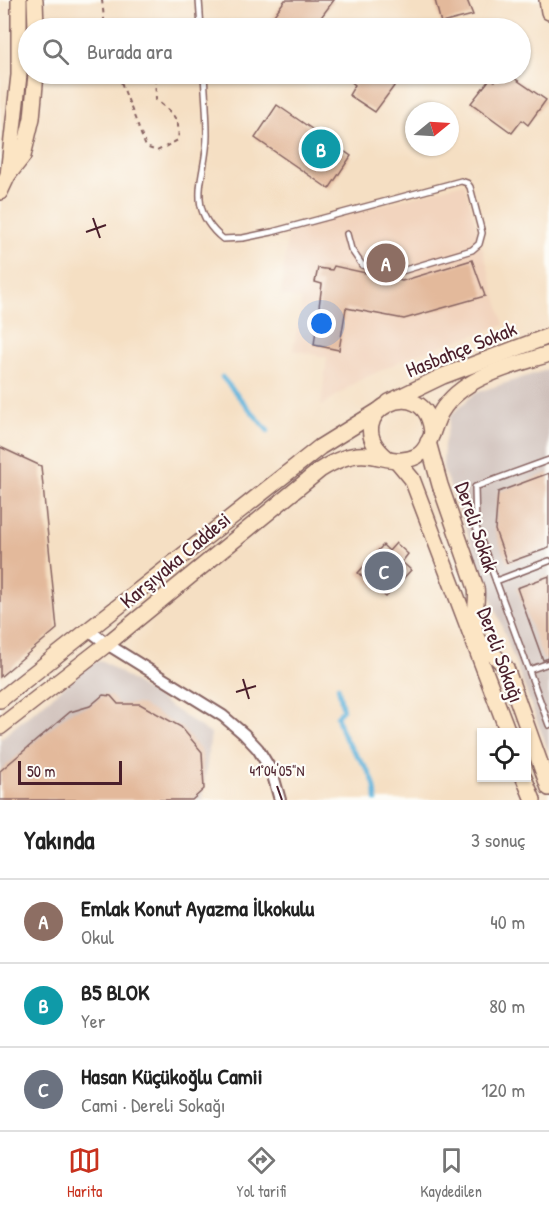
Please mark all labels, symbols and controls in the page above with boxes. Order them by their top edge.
search box [18,18,531,84]
icon: search [39,35,72,68]
text: Burada ara [87,36,172,66]
north arrow [405,102,459,156]
pin: B [302,126,340,172]
pin: A [366,240,406,286]
your location [307,309,336,338]
street label: Hasbahçe Sokak [401,314,521,384]
street label: Dereli Sokak [448,478,506,576]
street label: Karşıyaka Caddesi [113,505,237,615]
pin: C [364,548,404,594]
street label: Dereli Sokağı [470,604,532,706]
map controls [477,728,531,782]
button: locate [477,728,531,782]
scale bar [18,758,122,786]
text: 50 m [27,760,56,782]
text: 41°04'05"N [250,760,304,781]
text: Yakında [24,822,94,857]
text: 3 sonuç [471,826,525,853]
text: Emlak Konut Ayazma İlkokulu [81,893,314,923]
text: A [39,908,48,935]
text: 40 m [490,908,525,935]
text: Okul [81,923,114,950]
text: B5 BLOK [81,977,150,1007]
text: B [38,992,49,1019]
text: 80 m [489,992,525,1019]
text: Yer [81,1007,106,1034]
text: Hasan Küçükoğlu Camii [81,1061,263,1091]
text: C [38,1076,49,1103]
text: 120 m [481,1076,525,1103]
text: Cami · Dereli Sokağı [81,1091,225,1118]
tab: Harita [67,1144,102,1202]
tab: Yol tarifi [237,1144,286,1202]
tab: Kaydedilen [420,1144,482,1202]

